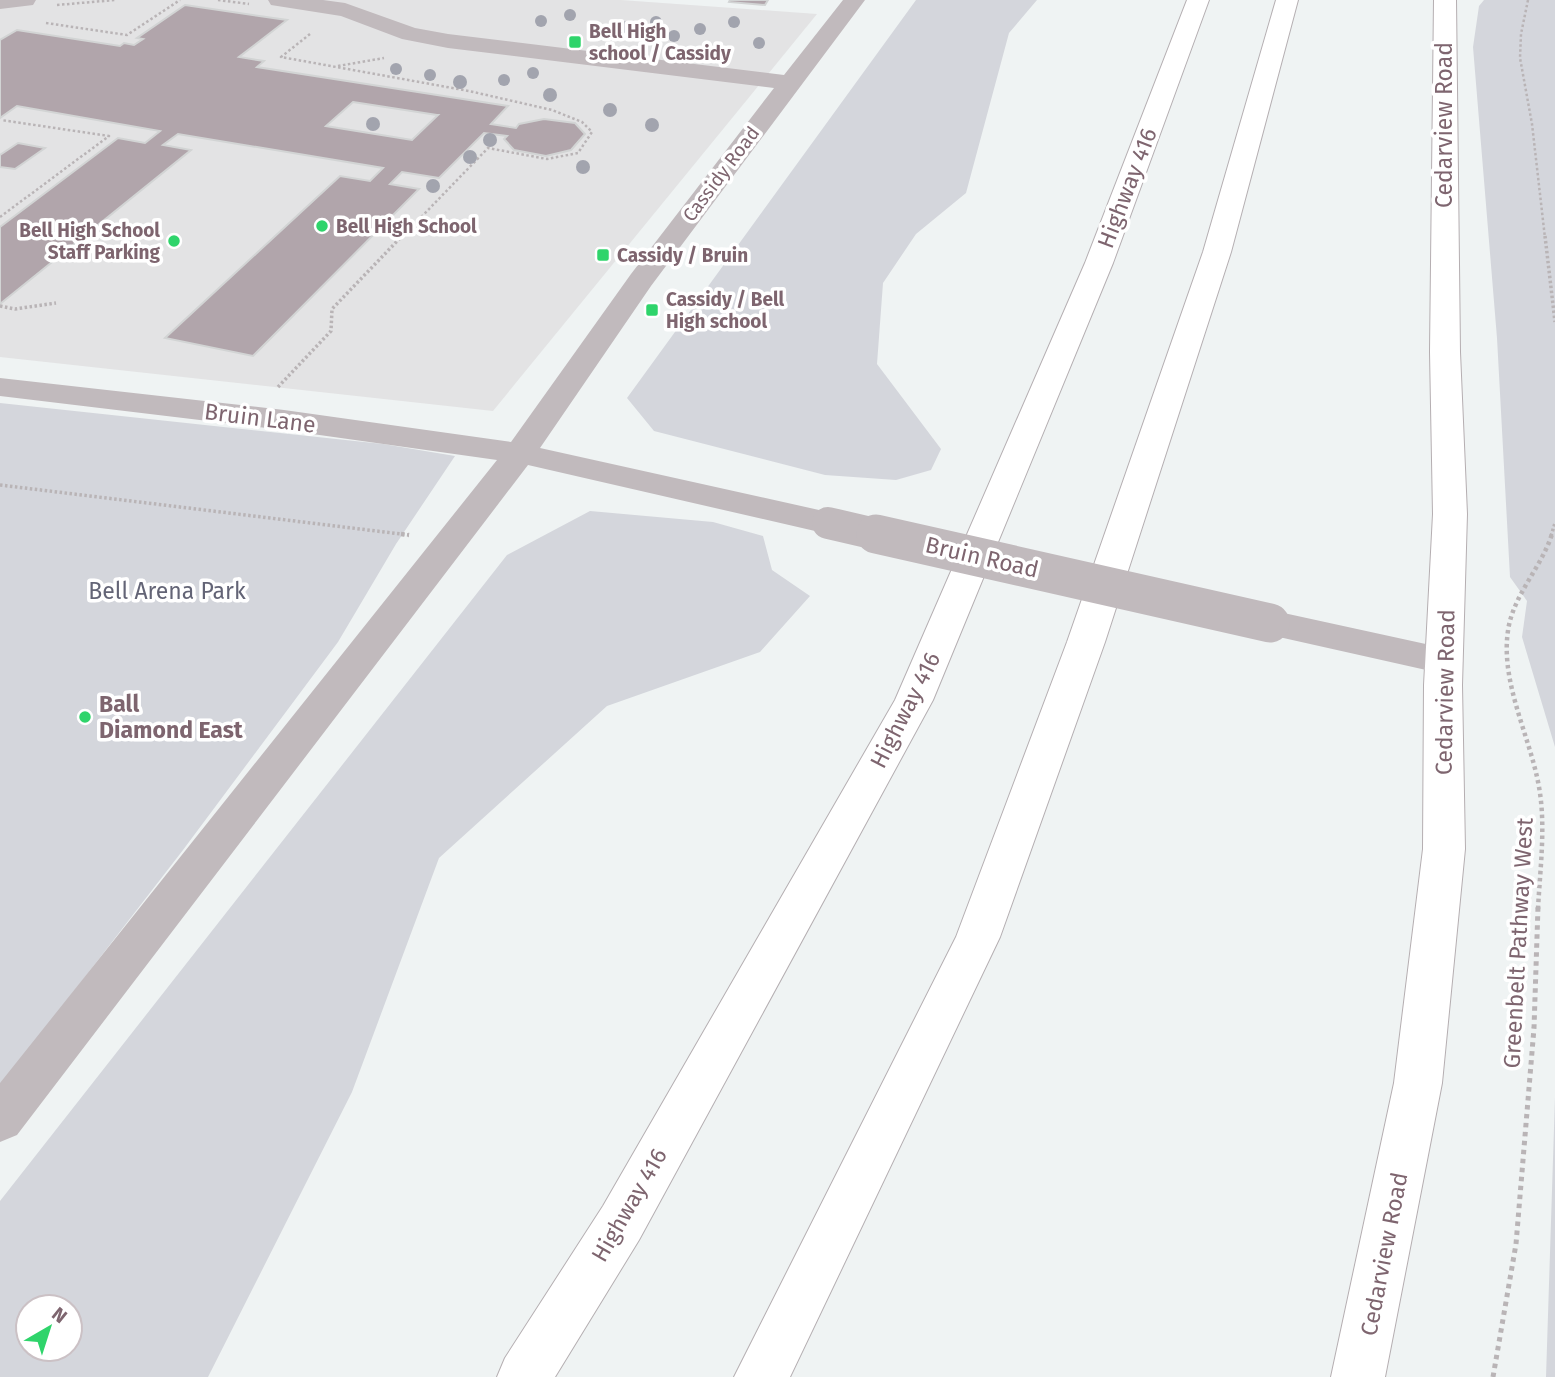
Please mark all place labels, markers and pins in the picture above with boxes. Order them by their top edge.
place label: Bell High school / Cassidy [589,20,731,65]
marker: Bell High school / Cassidy [567,34,583,50]
place label: Bell High School [336,215,477,238]
marker: Bell High School [314,218,330,234]
place label: Bell High School Staff Parking [19,219,161,264]
marker: Bell High School Staff Parking [166,233,182,249]
place label: Cassidy / Bruin [617,244,748,267]
marker: Cassidy / Bruin [595,247,611,263]
place label: Cassidy / Bell High school [666,288,785,333]
marker: Cassidy / Bell High school [644,302,660,318]
place label: Ball Diamond East [99,690,244,744]
marker: Ball Diamond East [77,709,93,725]

